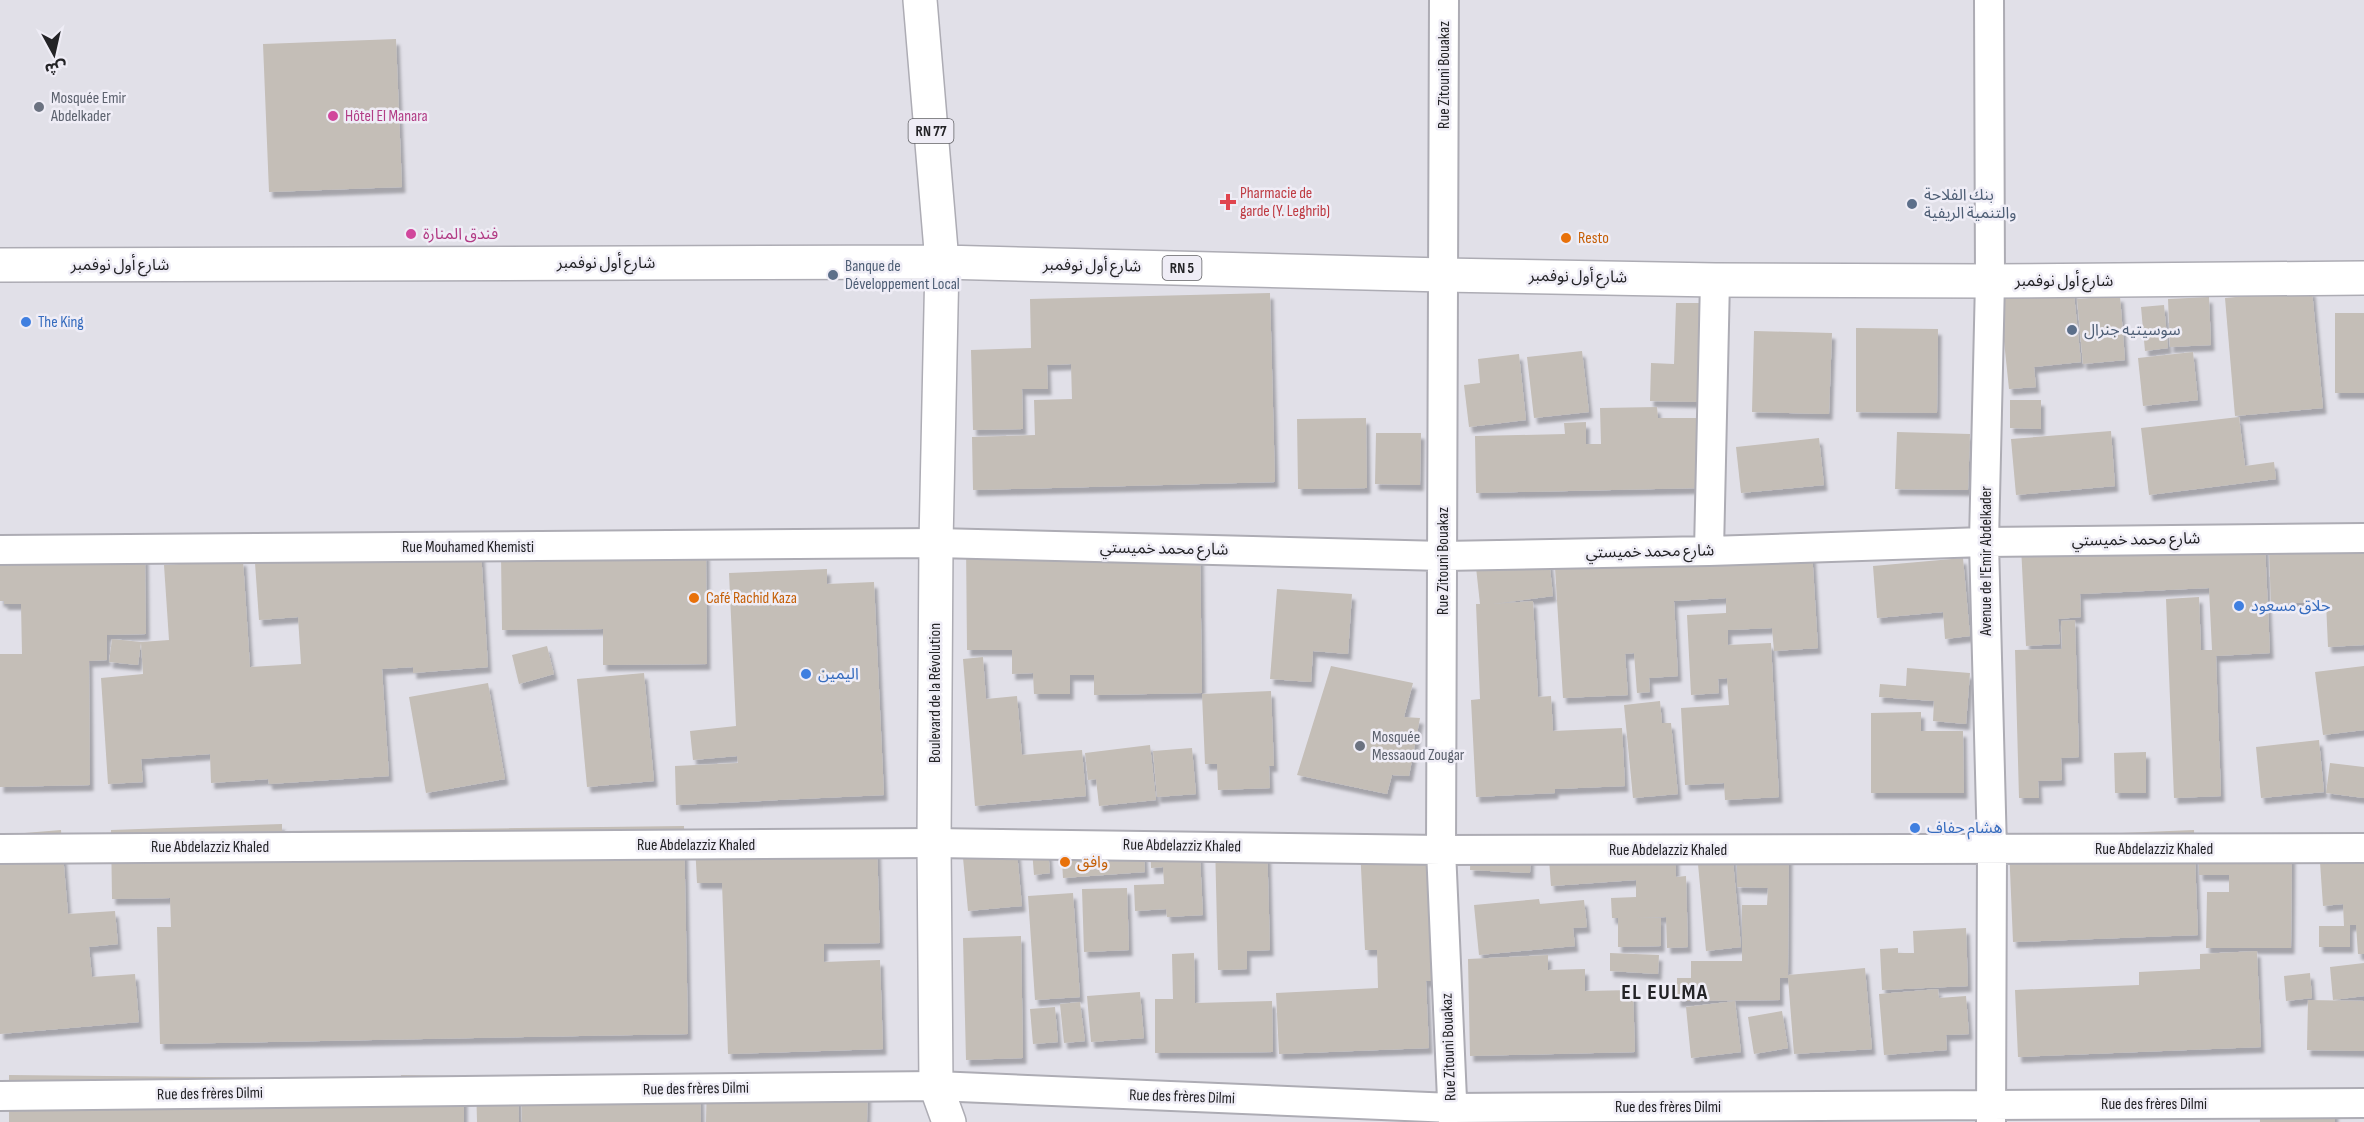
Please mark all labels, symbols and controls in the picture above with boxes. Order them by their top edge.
street label: Rue Zitouni Bouakaz [1435,21,1454,129]
north arrow [24,24,84,84]
text: ش [44,56,68,78]
place label: Mosquée Emir Abdelkader [50,89,126,126]
marker: Mosquée Emir Abdelkader [32,100,46,114]
place label: Hôtel El Manara [345,107,428,126]
marker: Hôtel El Manara [326,109,340,123]
road number: RN 77 [908,119,954,143]
place label: Pharmacie de garde (Y. Leghrib) [1240,184,1330,221]
place label: بنك الفلاحة والتنمية الريفية [1924,186,2016,223]
marker: Pharmacie de garde (Y. Leghrib) [1221,195,1235,209]
marker: بنك الفلاحة والتنمية الريفية [1905,197,1919,211]
place label: فندق المنارة [423,225,498,244]
marker: فندق المنارة [404,227,418,241]
place label: Resto [1578,229,1609,248]
marker: Resto [1559,231,1573,245]
street label: شارع أول نوفمبر [556,252,655,275]
street label: شارع أول نوفمبر [70,254,169,277]
street label: شارع أول نوفمبر [1042,255,1141,278]
road number: RN 5 [1162,256,1202,280]
place label: Banque de Développement Local [845,257,960,294]
street label: شارع أول نوفمبر [1528,266,1627,289]
marker: Banque de Développement Local [826,268,840,282]
street label: شارع أول نوفمبر [2014,270,2113,293]
place label: The King [38,313,84,332]
marker: The King [19,315,33,329]
place label: سوسيتيه جنرال [2084,321,2181,340]
marker: سوسيتيه جنرال [2065,323,2079,337]
street label: Avenue de l'Emir Abdelkader [1977,486,1996,637]
street label: Rue Zitouni Bouakaz [1434,507,1453,615]
street label: شارع محمد خميستي [2072,529,2200,553]
street label: Rue Mouhamed Khemisti [402,538,534,557]
street label: شارع محمد خميستي [1100,538,1228,562]
street label: شارع محمد خميستي [1586,541,1714,565]
place label: Café Rachid Kaza [706,589,797,608]
marker: Café Rachid Kaza [687,591,701,605]
place label: حلاق مسعود [2251,597,2330,616]
marker: حلاق مسعود [2232,599,2246,613]
street label: Boulevard de la Révolution [926,623,945,763]
place label: اليمين [818,665,859,684]
marker: اليمين [799,667,813,681]
place label: Mosquée Messaoud Zougar [1372,728,1465,765]
marker: Mosquée Messaoud Zougar [1353,739,1367,753]
place label: هشام حفاف [1927,819,2002,840]
marker: هشام حفاف [1908,821,1922,835]
street label: Rue Abdelazziz Khaled [1123,835,1241,857]
street label: Rue Abdelazziz Khaled [637,836,755,855]
street label: Rue Abdelazziz Khaled [151,838,269,857]
street label: Rue Abdelazziz Khaled [2095,840,2213,859]
street label: Rue Abdelazziz Khaled [1609,841,1727,860]
place label: وافق [1077,853,1108,872]
marker: وافق [1058,855,1072,869]
district label: EL EULMA [1621,979,1709,1006]
street label: Rue Zitouni Bouakaz [1438,993,1460,1101]
street label: Rue des frères Dilmi [643,1079,749,1099]
street label: Rue des frères Dilmi [157,1084,263,1104]
street label: Rue des frères Dilmi [1129,1086,1235,1108]
street label: Rue des frères Dilmi [2101,1095,2207,1114]
street label: Rue des frères Dilmi [1615,1098,1721,1117]

